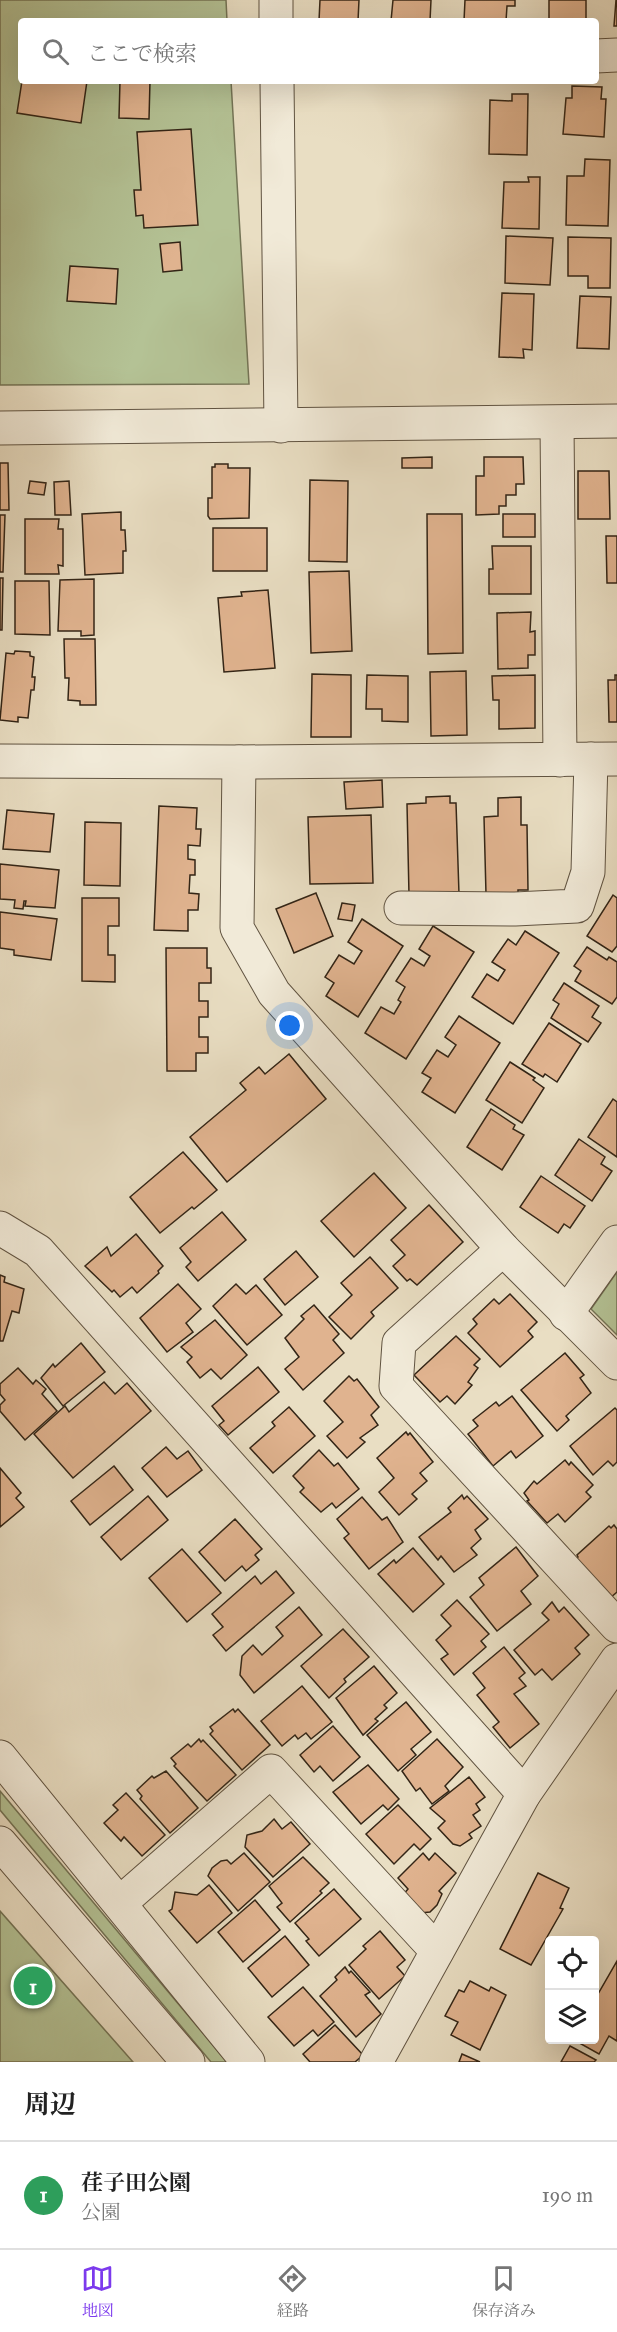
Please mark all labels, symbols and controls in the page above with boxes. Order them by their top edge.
search box [18,18,599,84]
icon: search [39,35,72,68]
text: ここで検索 [87,40,197,67]
your location [275,1011,304,1040]
map controls [545,1936,599,2044]
button: locate [545,1936,599,1990]
pin: 1 [14,1964,52,2008]
button: layers [545,1990,599,2044]
text: 周辺 [24,2088,76,2120]
text: 荏子田公園 [81,2169,191,2196]
text: 1 [40,2183,47,2207]
text: 190 m [542,2183,593,2207]
text: 公園 [81,2200,121,2224]
tab: 地図 [81,2262,114,2321]
tab: 経路 [276,2262,309,2321]
tab: 保存済み [472,2262,536,2321]

